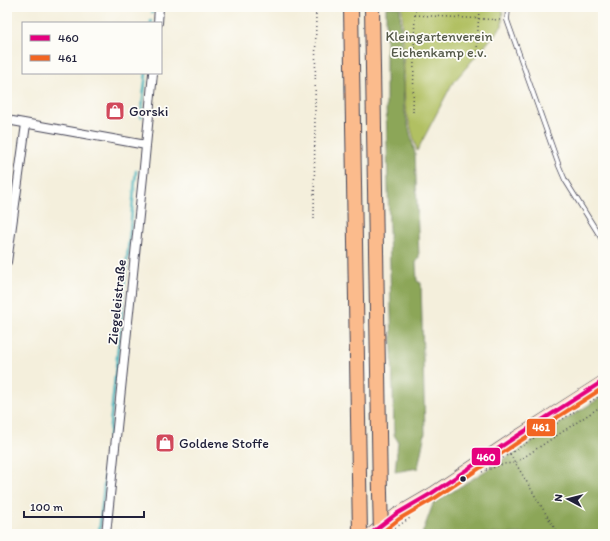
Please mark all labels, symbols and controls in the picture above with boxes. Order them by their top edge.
legend [22,22,162,74]
park label: Kleingartenverein Eichenkamp e.v. [385,28,493,61]
text: 460 [58,31,79,45]
text: 461 [58,51,78,65]
shop icon: Gorski [104,100,126,122]
place label: Gorski [129,103,168,120]
street label: Ziegeleistraße [104,258,130,346]
line badge: 461 [526,418,556,437]
text: 461 [532,421,551,434]
shop icon: Goldene Stoffe [154,432,176,454]
place label: Goldene Stoffe [179,435,269,452]
line badge: 460 [471,447,501,466]
text: 460 [476,451,496,464]
unlabelled marker [458,474,468,484]
north arrow [548,479,588,519]
scale bar [24,493,144,519]
text: N [552,493,565,502]
text: 100 m [30,500,63,514]

